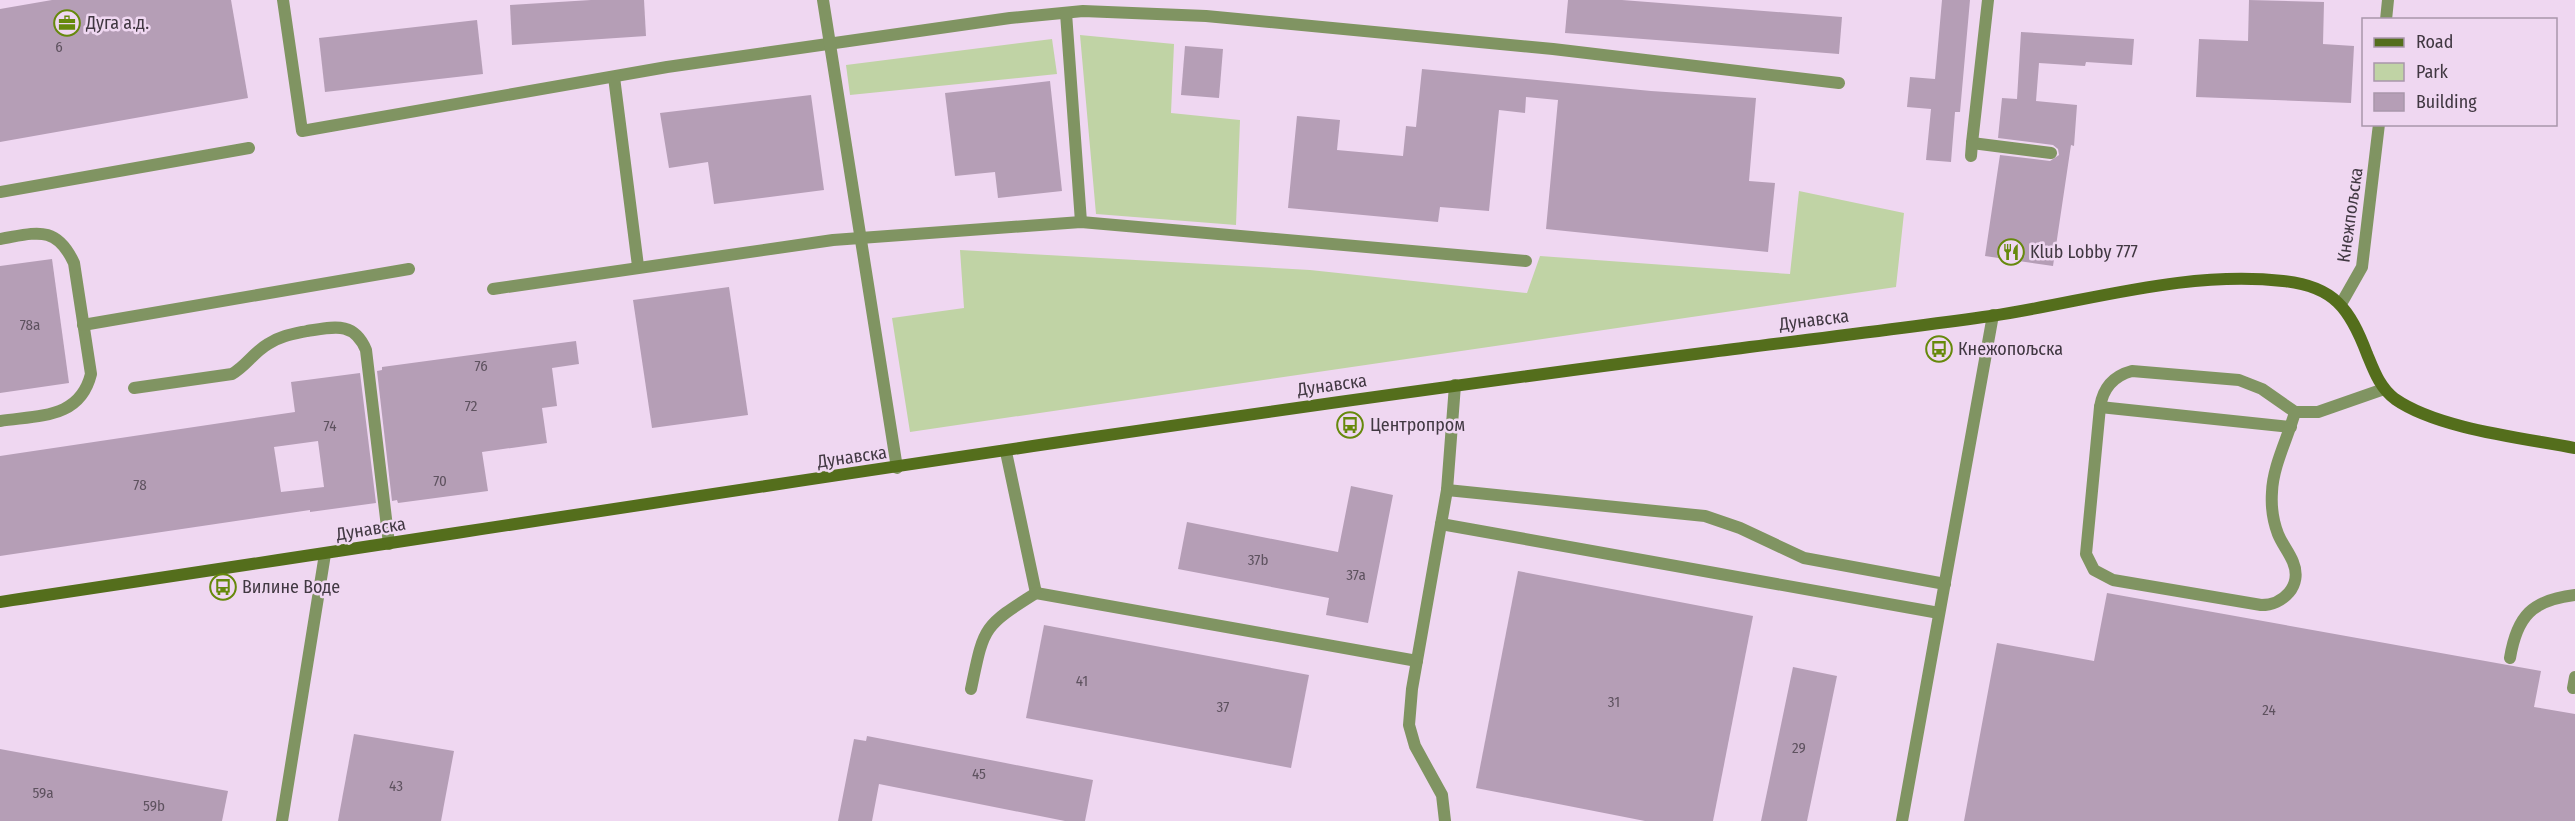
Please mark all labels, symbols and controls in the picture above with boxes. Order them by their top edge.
office icon: Дуга а.д. [52,8,82,38]
place label: Дуга а.д. [85,12,149,34]
legend [2362,18,2557,126]
text: Road [2416,31,2453,53]
house number: 6 [55,38,63,56]
text: Park [2416,61,2449,83]
text: Building [2416,91,2477,113]
street label: Кнежпољска [2332,166,2368,264]
restaurant icon: Klub Lobby 777 [1996,237,2026,267]
place label: Klub Lobby 777 [2030,241,2138,263]
street label: Дунавска [1777,305,1850,335]
house number: 78a [20,316,40,334]
bus stop icon: Кнежопољска [1924,334,1954,364]
place label: Кнежопољска [1958,338,2063,360]
house number: 76 [474,357,488,375]
street label: Дунавска [1295,369,1368,401]
house number: 72 [465,397,478,415]
bus stop icon: Центропром [1335,410,1365,440]
place label: Центропром [1370,414,1465,436]
house number: 74 [324,417,336,435]
street label: Дунавска [815,441,888,473]
house number: 70 [433,472,447,490]
house number: 78 [133,476,147,494]
street label: Дунавска [334,513,407,546]
house number: 37b [1248,551,1268,569]
house number: 37a [1346,566,1366,584]
bus stop icon: Вилине Воде [208,572,238,602]
place label: Вилине Воде [242,576,340,598]
house number: 41 [1076,672,1088,690]
house number: 31 [1608,693,1620,711]
house number: 37 [1217,698,1229,716]
house number: 24 [2262,701,2276,719]
house number: 29 [1792,739,1806,757]
house number: 45 [972,765,986,783]
house number: 43 [389,777,403,795]
house number: 59a [32,784,54,802]
house number: 59b [143,797,165,815]

